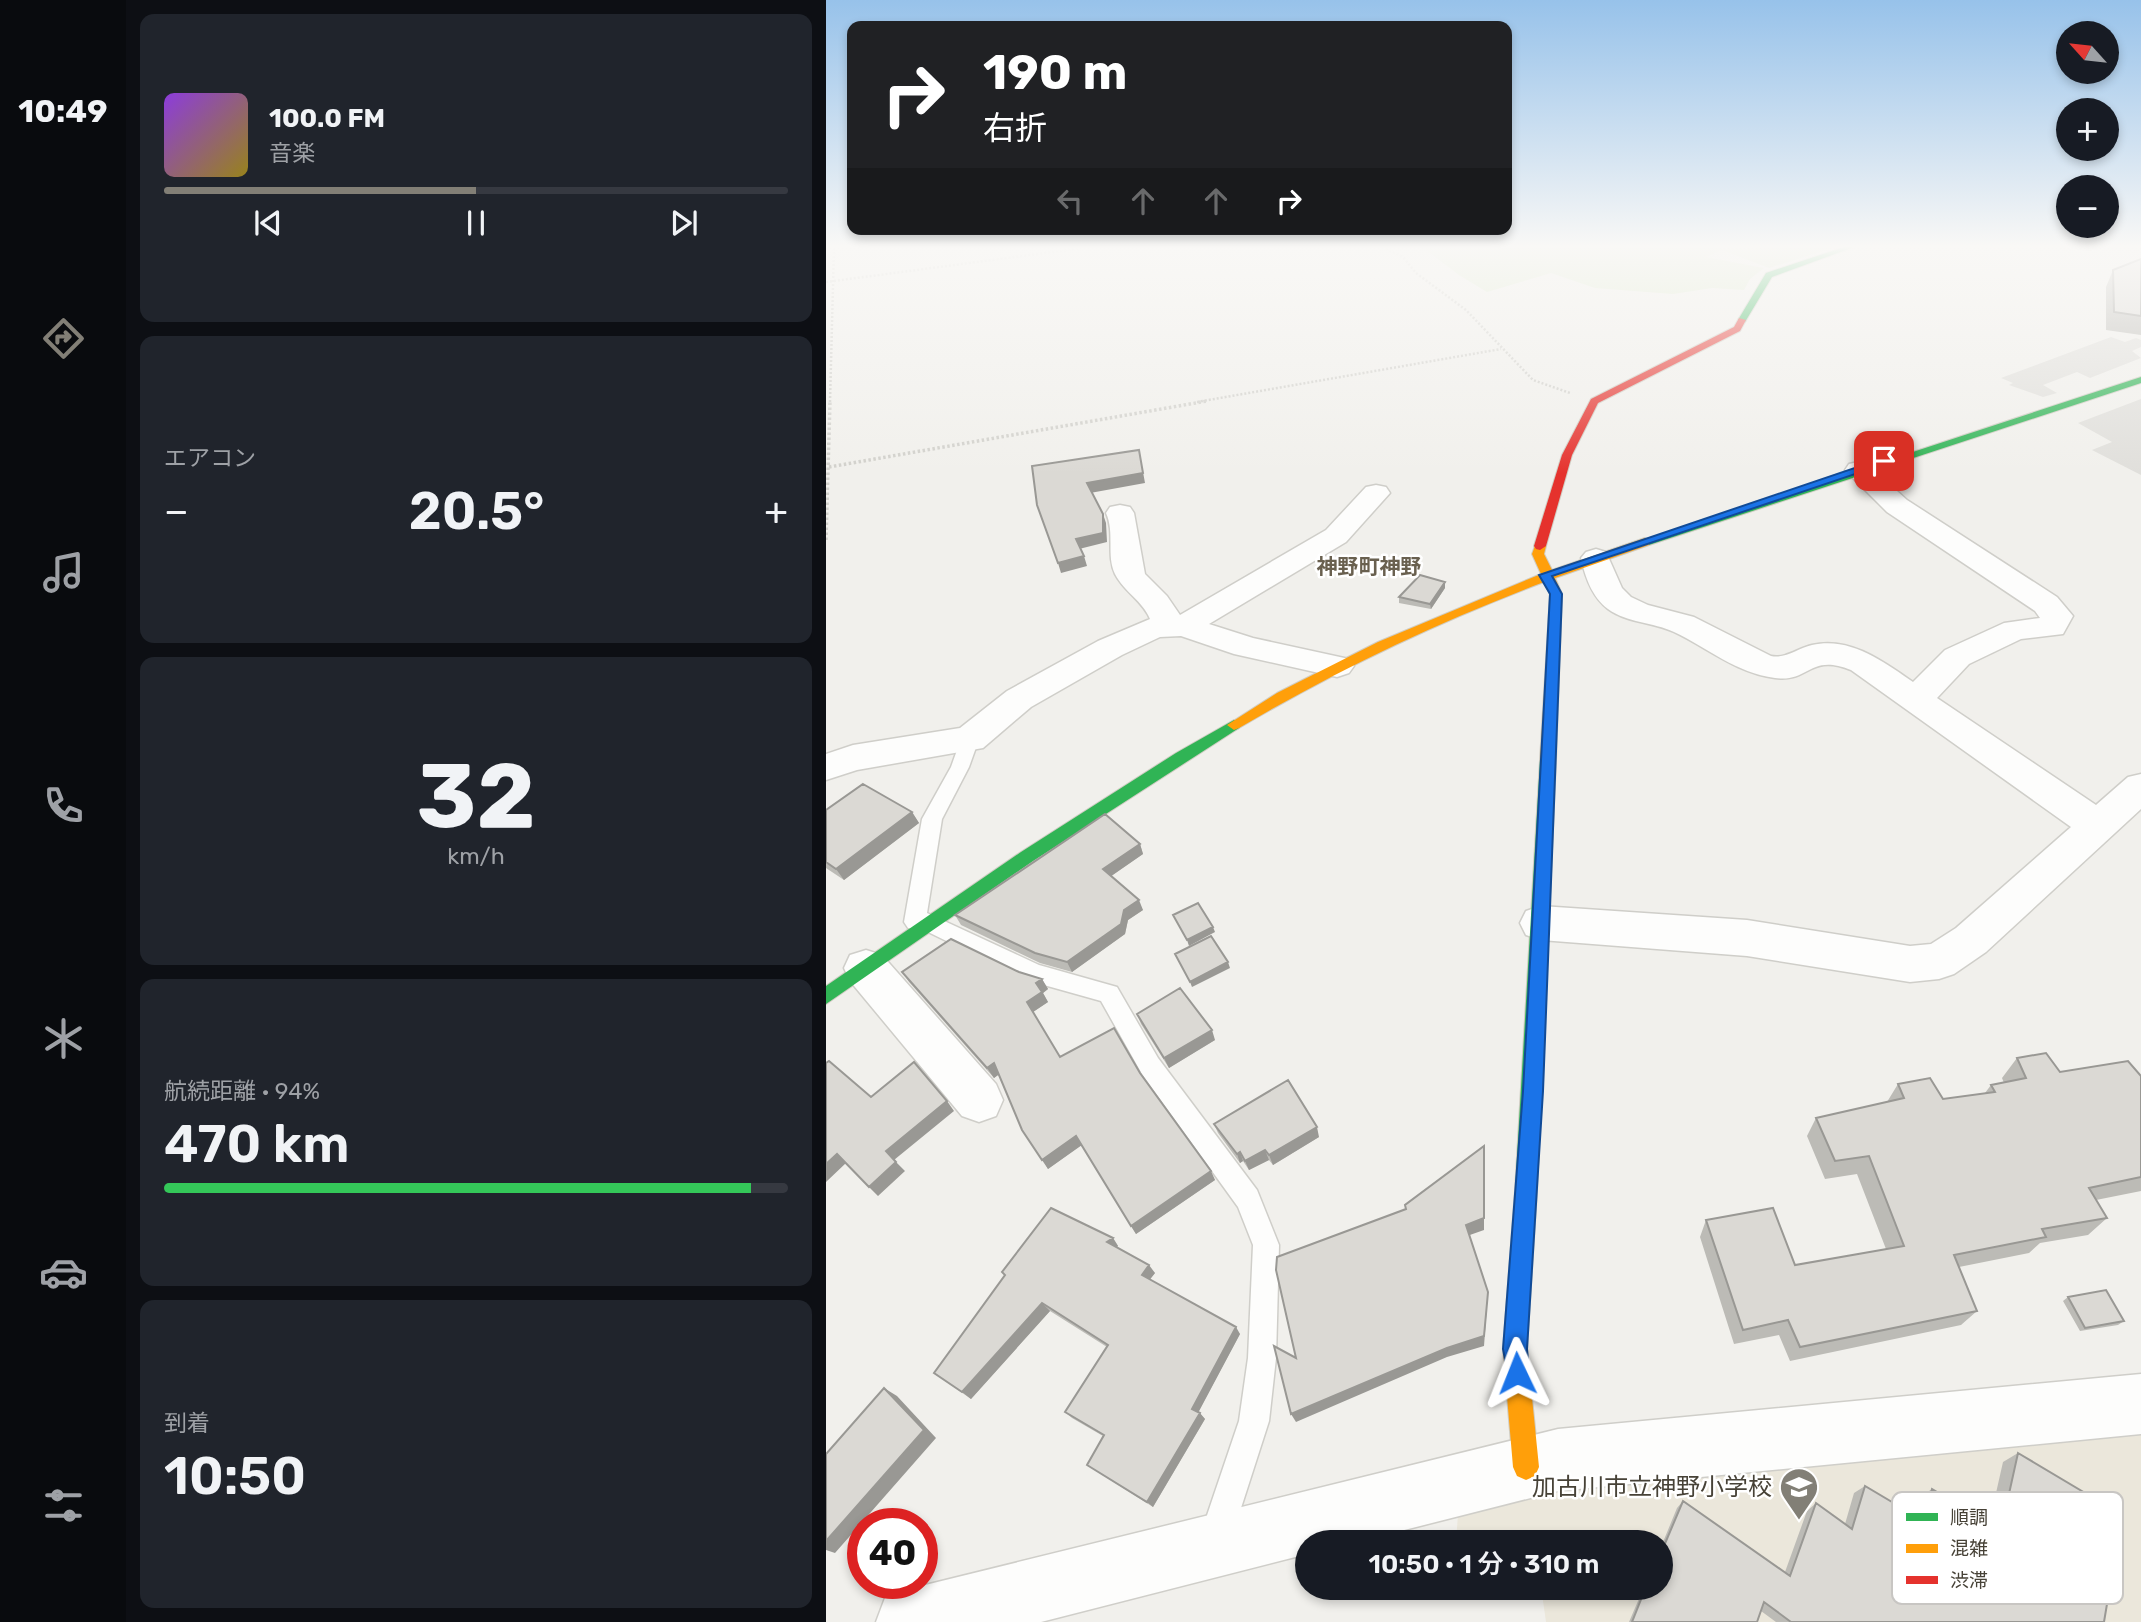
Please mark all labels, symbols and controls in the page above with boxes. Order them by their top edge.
north arrow [2056,21,2119,84]
map controls [2056,21,2119,238]
text: 190 m [983,43,1127,101]
icon: right [868,49,959,140]
text: 10:49 [18,92,108,130]
button: + [2056,98,2119,161]
text: 100.0 FM [269,103,385,134]
text: 右折 [983,109,1047,147]
text: 音楽 [269,139,315,167]
button: − [2056,175,2119,238]
icon: left [1051,182,1089,220]
icon: ahead [1124,182,1162,220]
icon: ahead [1197,182,1235,220]
icon: right [1270,182,1308,220]
icon: previous [249,204,287,242]
icon: pause [457,204,495,242]
icon: next [665,204,703,242]
icon: directions [39,314,88,363]
pin [1854,431,1914,491]
icon: arrive [1865,442,1903,480]
text: エアコン [164,444,256,472]
text: 20.5° [409,480,544,542]
text: − [164,488,189,534]
text: + [764,488,788,534]
icon: music [39,548,88,597]
district label: 神野町神野 [1317,554,1422,579]
text: 32 [416,742,536,850]
icon: phone [39,781,88,830]
text: km/h [447,842,505,870]
icon: climate [39,1014,88,1063]
text: 航続距離 · 94% [164,1077,320,1105]
text: 470 km [164,1113,350,1175]
icon: car [39,1248,88,1297]
position arrow [1480,1336,1554,1410]
text: 到着 [164,1409,210,1437]
text: 10:50 [164,1445,306,1507]
school or university icon: 加古川市立神野小学校 [1778,1466,1820,1521]
place label: 加古川市立神野小学校 [1532,1473,1772,1501]
icon: filters [39,1481,88,1530]
legend [1892,1492,2123,1604]
text: 順調 [1950,1506,1988,1529]
speed limit sign: 40 [847,1508,938,1599]
text: 混雑 [1950,1537,1988,1560]
text: 10:50 · 1 分 · 310 m [1369,1549,1599,1580]
text: 渋滞 [1950,1569,1988,1592]

